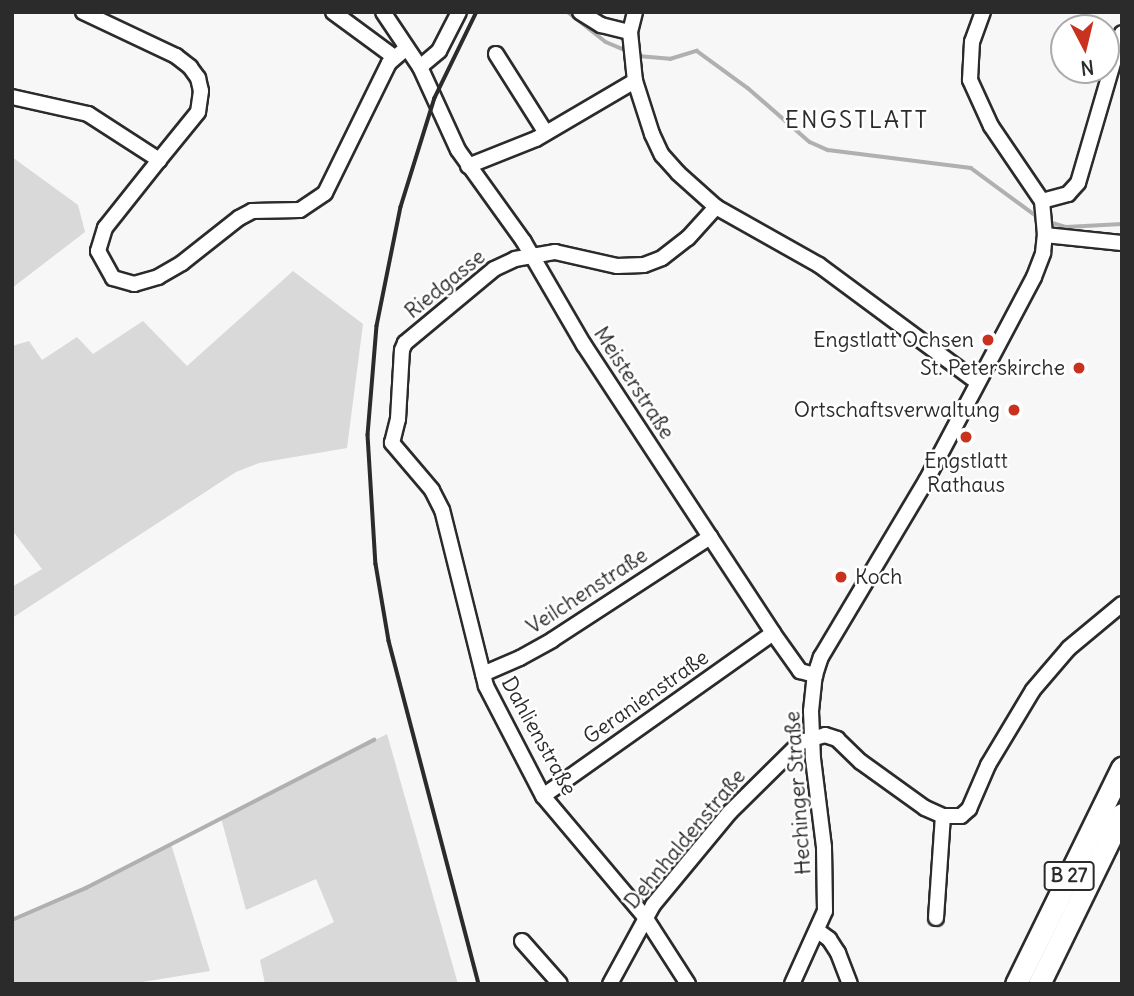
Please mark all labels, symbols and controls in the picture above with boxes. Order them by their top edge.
north arrow [1050,14,1120,84]
text: N [1079,55,1095,81]
district label: ENGSTLATT [786,106,928,134]
street label: Riedgasse [400,244,490,324]
street label: Meisterstraße [588,322,680,444]
place label: Engstlatt Ochsen [813,327,974,353]
marker: Engstlatt Ochsen [980,332,996,348]
place label: St. Peterskirche [920,355,1065,381]
marker: St. Peterskirche [1071,360,1087,376]
place label: Ortschaftsverwaltung [794,397,1000,423]
marker: Ortschaftsverwaltung [1006,402,1022,418]
marker: Engstlatt Rathaus [958,429,974,445]
place label: Engstlatt Rathaus [924,448,1008,498]
street label: Veilchenstraße [522,543,652,639]
place label: Koch [855,564,902,590]
marker: Koch [833,569,849,585]
street label: Geranienstraße [579,645,713,749]
street label: Dahlienstraße [496,672,582,800]
street label: Hechinger Straße [780,710,816,876]
street label: Dehnhaldenstraße [619,764,751,914]
road number: B 27 [1043,860,1095,891]

